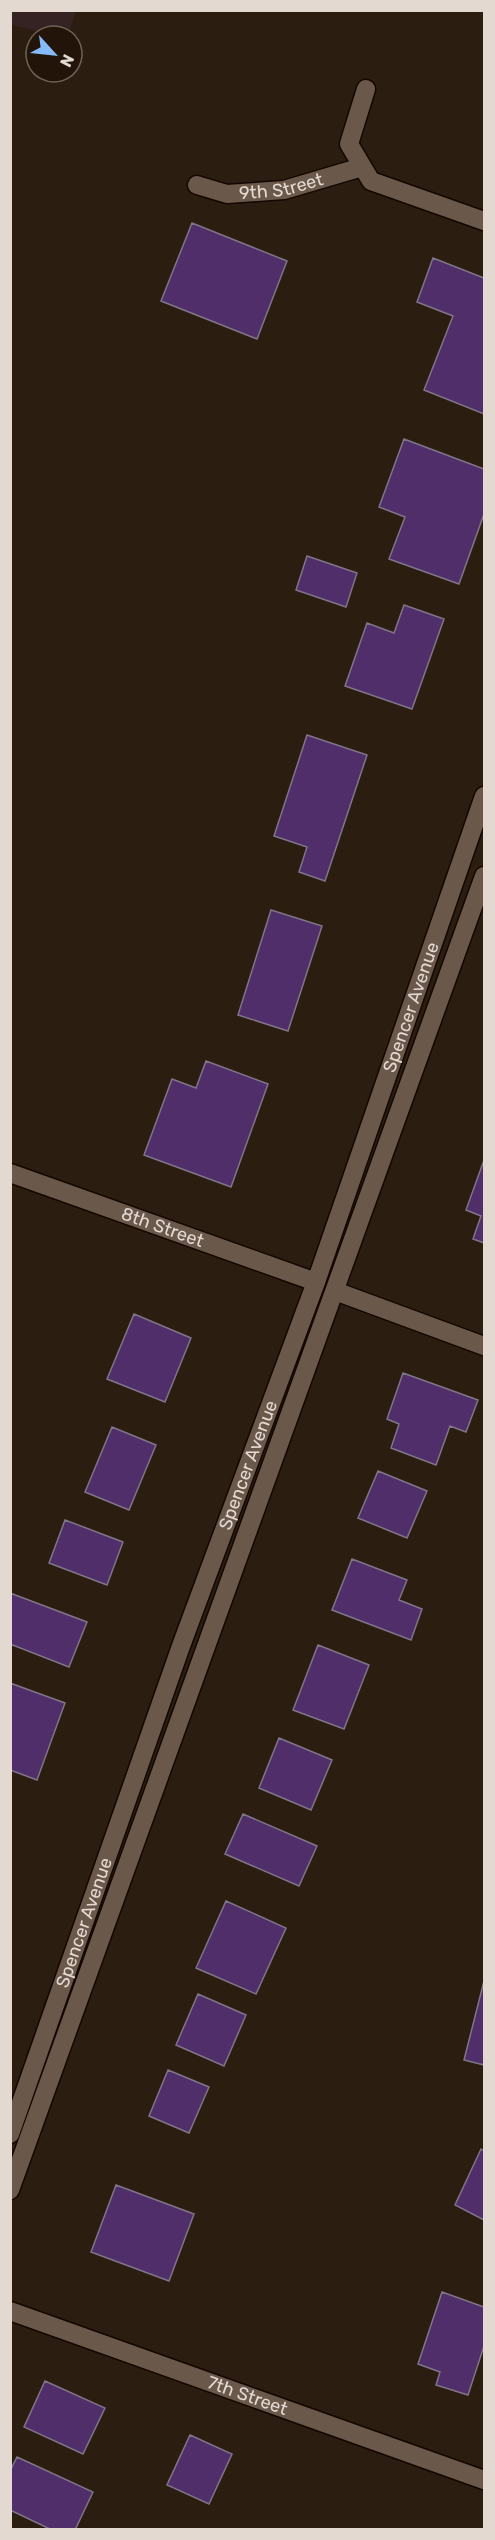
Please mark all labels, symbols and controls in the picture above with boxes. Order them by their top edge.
north arrow [24,24,84,84]
text: N [56,51,78,70]
street label: 9th Street [238,168,326,204]
street label: Spencer Avenue [378,939,444,1075]
street label: 8th Street [118,1203,207,1252]
street label: Spencer Avenue [214,1397,282,1533]
street label: Spencer Avenue [51,1855,117,1991]
street label: 7th Street [204,2371,291,2420]

